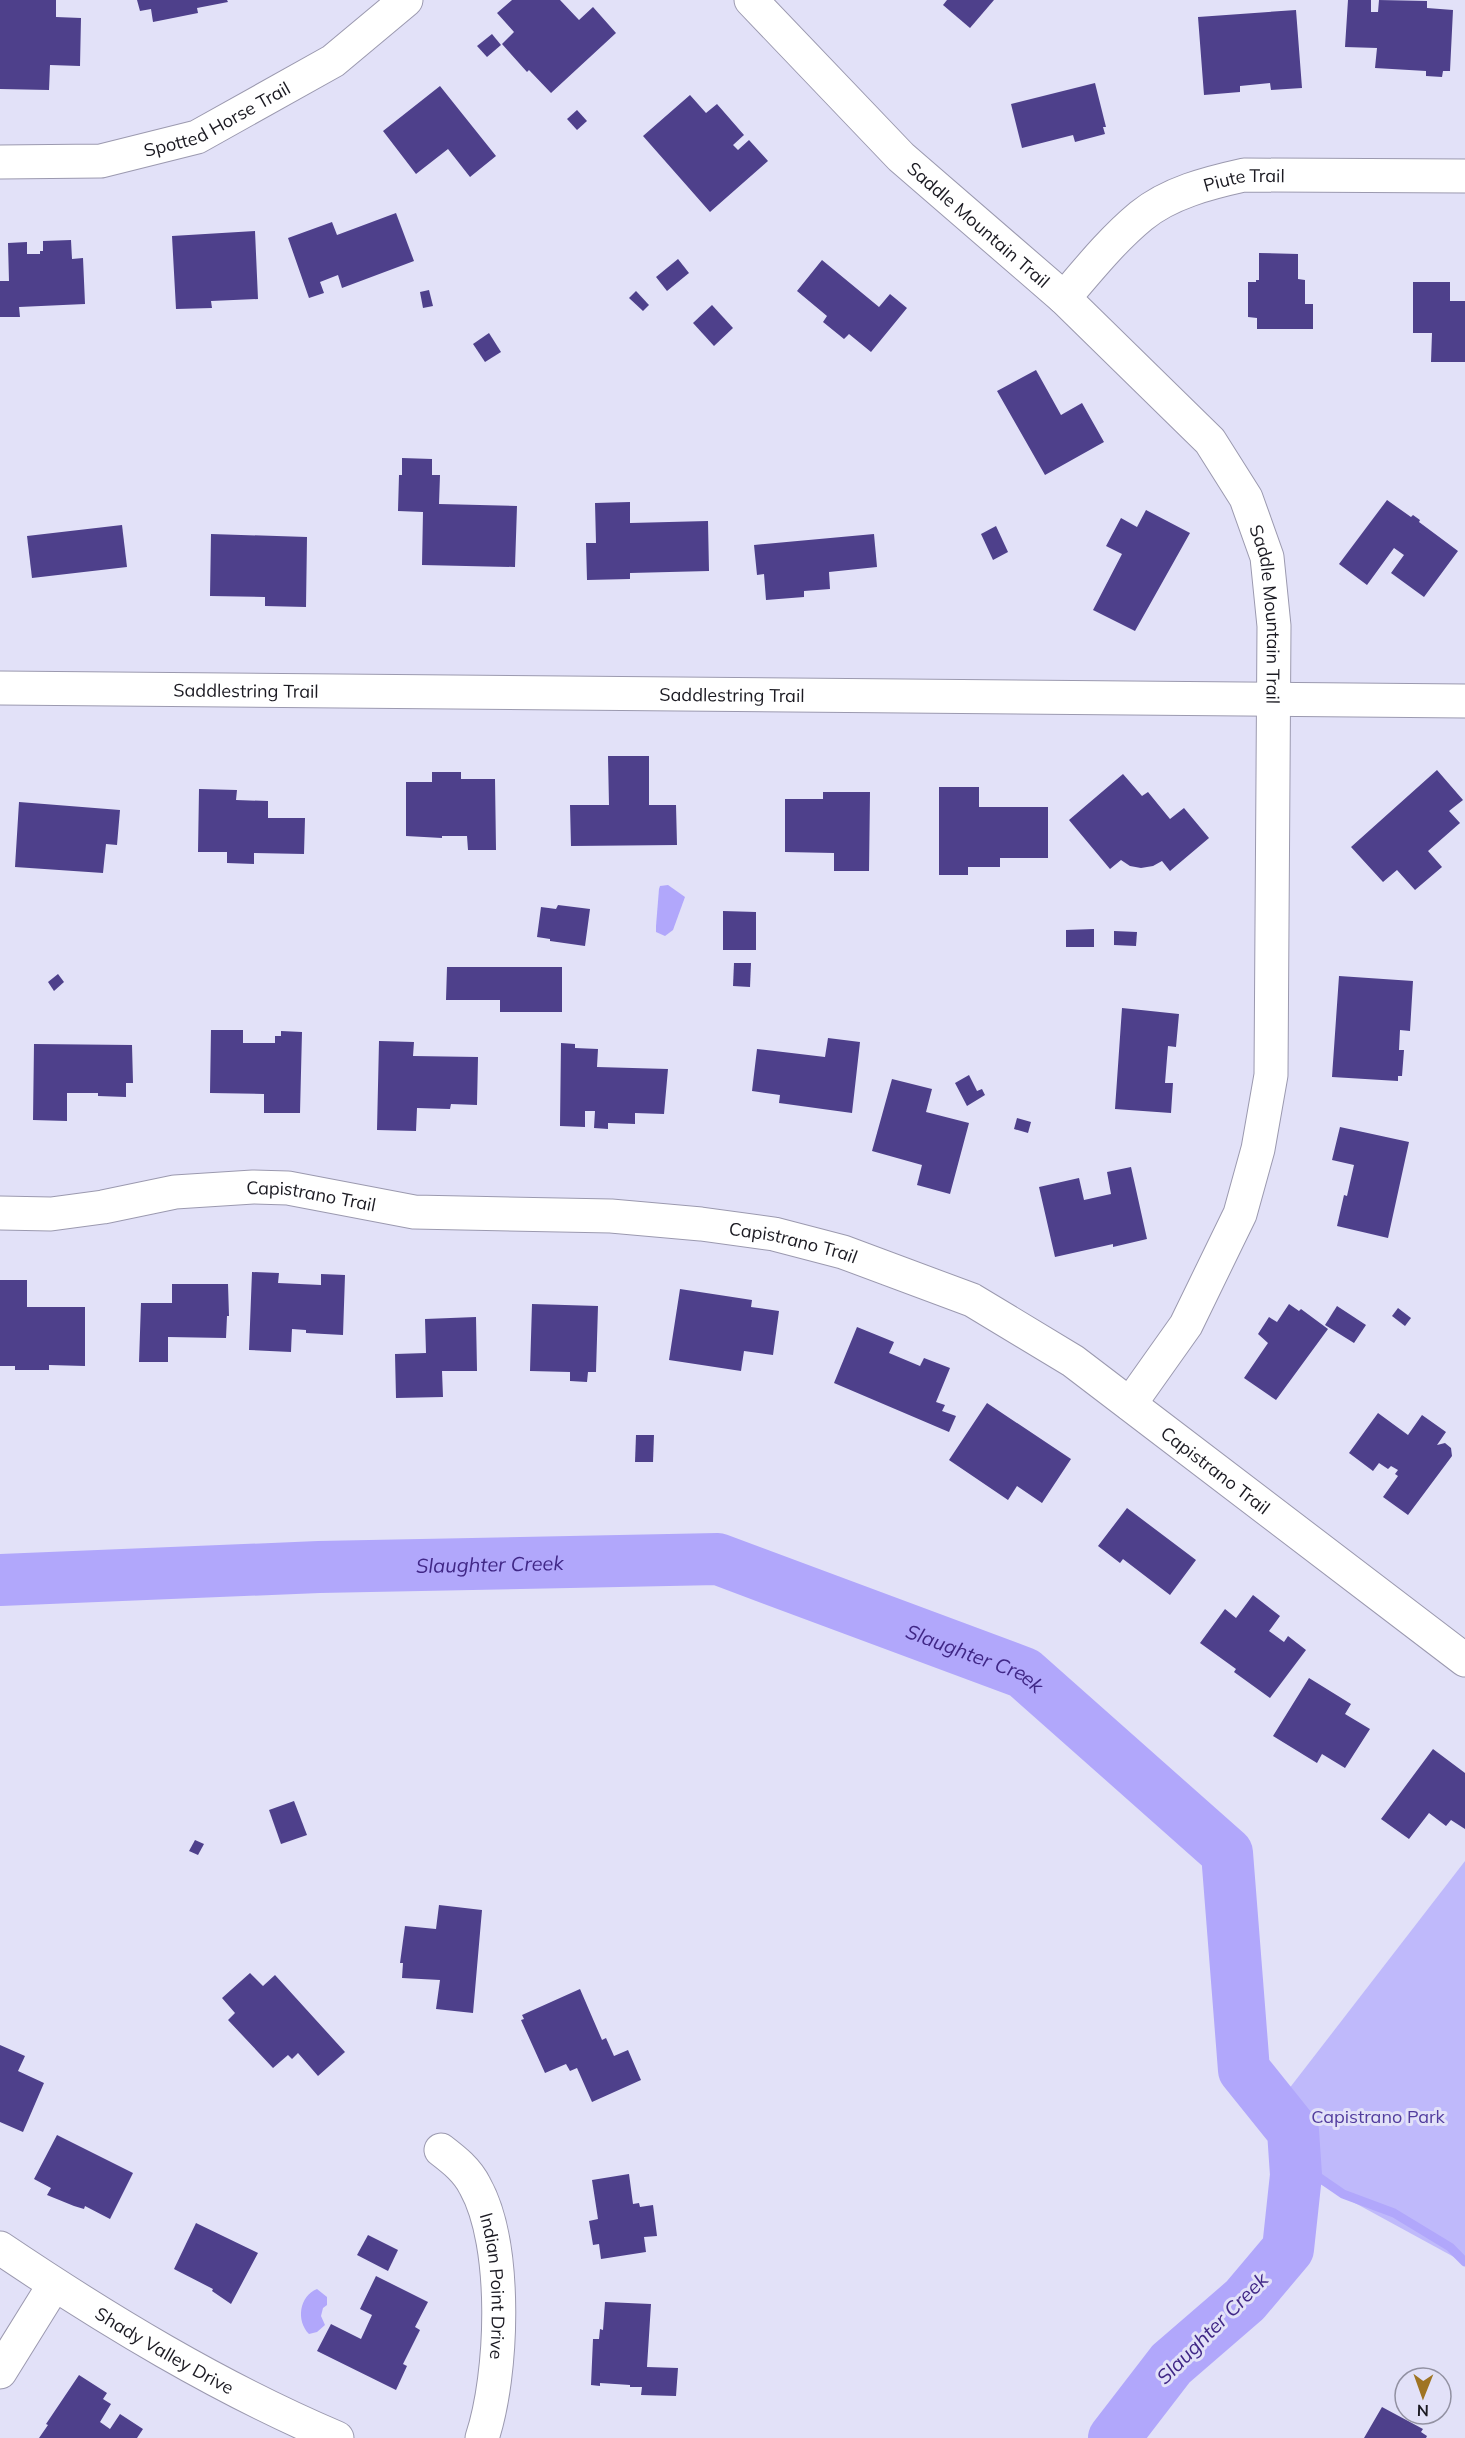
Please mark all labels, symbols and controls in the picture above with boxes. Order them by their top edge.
street label: Spotted Horse Trail [141,76,294,161]
street label: Saddle Mountain Trail [903,156,1055,292]
street label: Piute Trail [1200,164,1285,196]
street label: Saddle Mountain Trail [1245,521,1286,704]
street label: Saddlestring Trail [173,678,319,702]
street label: Saddlestring Trail [659,682,805,707]
street label: Capistrano Trail [245,1175,378,1216]
street label: Capistrano Trail [728,1216,861,1268]
street label: Capistrano Trail [1157,1421,1275,1519]
water label: Slaughter Creek [416,1550,565,1578]
water label: Slaughter Creek [903,1618,1050,1698]
park label: Capistrano Park [1311,2105,1446,2128]
street label: Indian Point Drive [475,2210,510,2360]
water label: Slaughter Creek [1151,2266,1274,2389]
street label: Shady Valley Drive [91,2301,238,2399]
north arrow [1393,2366,1453,2426]
text: N [1417,2401,1429,2421]

